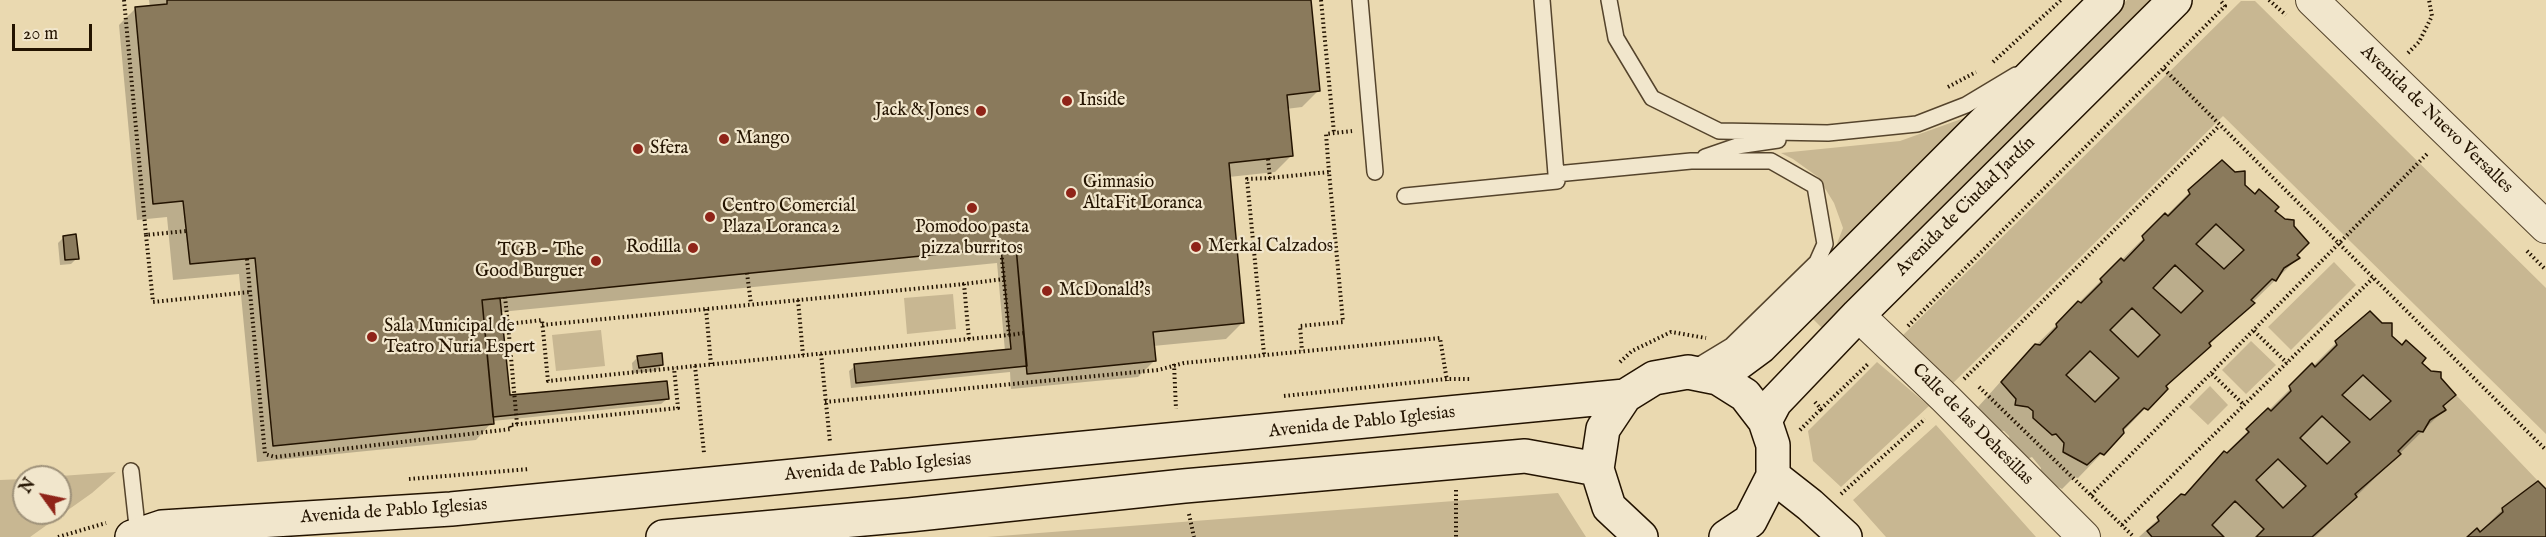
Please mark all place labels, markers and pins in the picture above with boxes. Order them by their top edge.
place label: Inside [1079,90,1125,112]
marker: Inside [1060,94,1074,108]
place label: Jack & Jones [875,100,969,122]
marker: Jack & Jones [974,104,988,118]
place label: Mango [736,128,790,150]
marker: Mango [717,132,731,146]
place label: Sfera [650,138,688,160]
marker: Sfera [631,142,645,156]
place label: Gimnasio AltaFit Loranca [1083,172,1202,214]
marker: Gimnasio AltaFit Loranca [1064,186,1078,200]
place label: Centro Comercial Plaza Loranca 2 [722,196,856,238]
marker: Pomodoo pasta pizza burritos [965,201,979,215]
marker: Centro Comercial Plaza Loranca 2 [703,210,717,224]
place label: Pomodoo pasta pizza burritos [915,217,1029,260]
place label: Merkal Calzados [1208,236,1333,258]
place label: Rodilla [626,237,681,259]
place label: TGB - The Good Burguer [475,240,584,282]
marker: Merkal Calzados [1189,240,1203,254]
marker: Rodilla [686,241,700,255]
marker: TGB - The Good Burguer [589,254,603,268]
place label: McDonald's [1059,280,1151,302]
marker: McDonald's [1040,284,1054,298]
place label: Sala Municipal de Teatro Nuria Espert [384,316,535,358]
marker: Sala Municipal de Teatro Nuria Espert [365,330,379,344]

